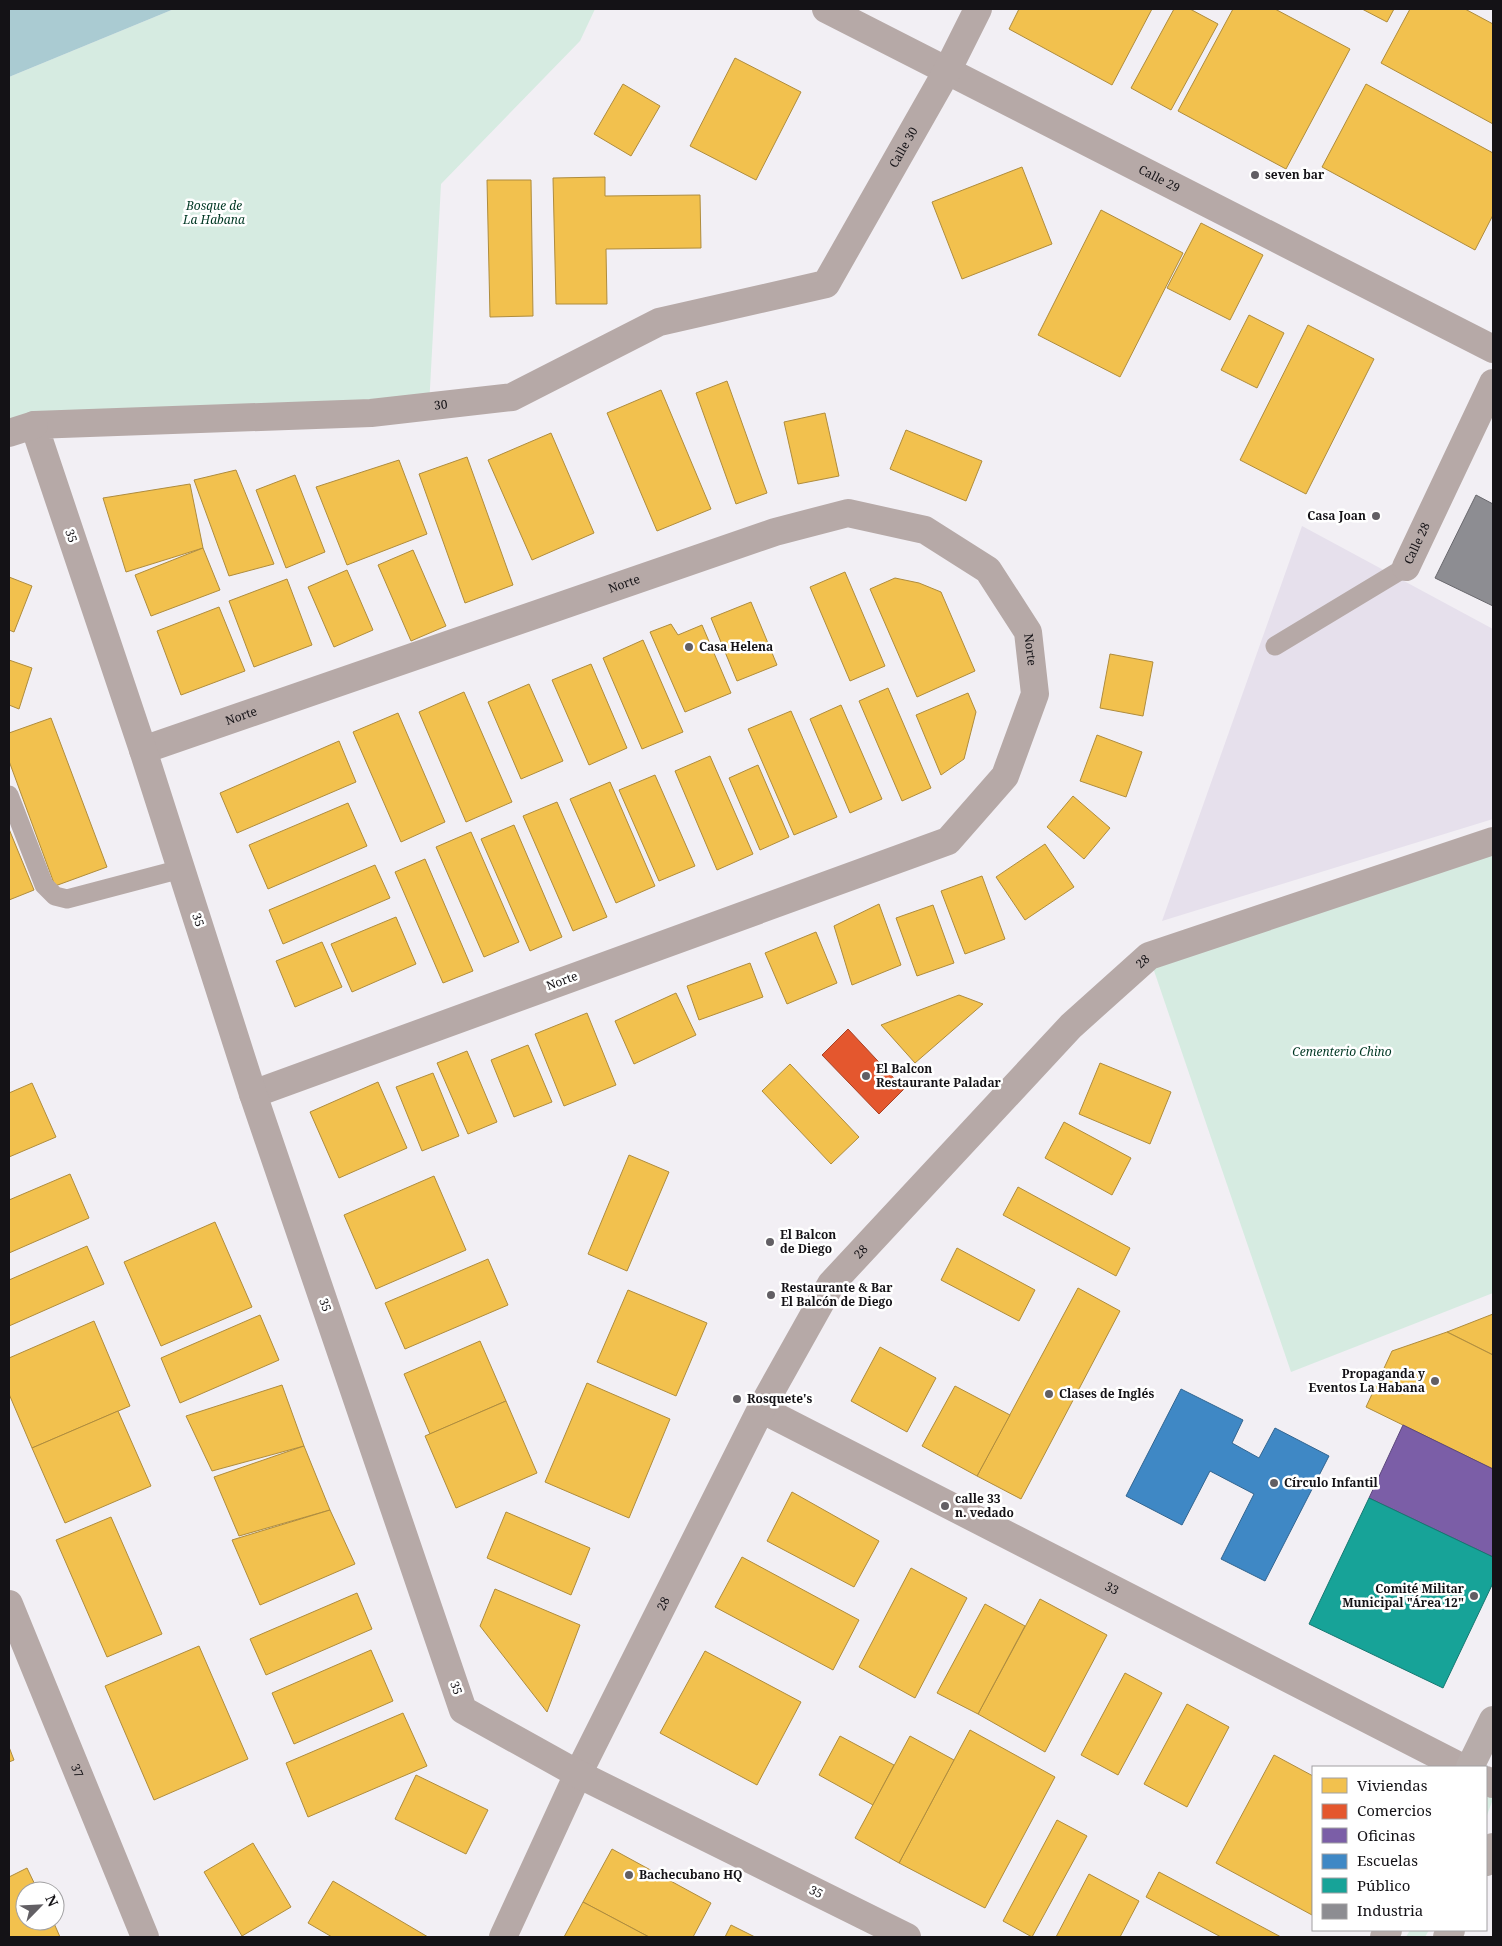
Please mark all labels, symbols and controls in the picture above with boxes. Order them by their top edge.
street label: Calle 30 [885,123,922,171]
street label: Calle 29 [1136,161,1183,196]
place label: seven bar [1265,166,1325,183]
marker: seven bar [1249,169,1261,181]
park label: Bosque de La Habana [182,197,245,228]
street label: 30 [433,395,449,414]
place label: Casa Joan [1307,507,1366,524]
marker: Casa Joan [1370,510,1382,522]
street label: Calle 28 [1399,519,1434,567]
street label: 35 [61,527,82,545]
street label: Norte [606,570,642,597]
street label: Norte [1020,633,1041,667]
place label: Casa Helena [699,638,773,655]
marker: Casa Helena [683,641,695,653]
street label: Norte [223,702,259,729]
street label: 35 [188,911,209,929]
street label: 28 [1132,950,1153,972]
street label: Norte [544,967,580,994]
park label: Cementerio Chino [1292,1043,1392,1060]
place label: El Balcon Restaurante Paladar [876,1060,1002,1091]
marker: El Balcon Restaurante Paladar [860,1070,872,1082]
place label: El Balcon de Diego [780,1226,836,1257]
marker: El Balcon de Diego [764,1236,776,1248]
street label: 28 [850,1241,872,1262]
place label: Restaurante & Bar El Balcón de Diego [781,1279,893,1310]
marker: Restaurante & Bar El Balcón de Diego [765,1289,777,1301]
street label: 35 [315,1296,336,1314]
place label: Propaganda y Eventos La Habana [1309,1365,1425,1396]
marker: Propaganda y Eventos La Habana [1429,1375,1441,1387]
place label: Clases de Inglés [1059,1385,1154,1402]
marker: Clases de Inglés [1043,1388,1055,1400]
place label: Rosquete's [747,1390,813,1407]
marker: Rosquete's [731,1393,743,1405]
place label: Círculo Infantil [1284,1474,1379,1491]
marker: Círculo Infantil [1268,1477,1280,1489]
place label: calle 33 n. vedado [955,1490,1014,1521]
marker: calle 33 n. vedado [939,1500,951,1512]
street label: 33 [1102,1577,1122,1599]
place label: Comité Militar Municipal "Área 12" [1342,1580,1465,1611]
marker: Comité Militar Municipal "Área 12" [1468,1590,1480,1602]
street label: 28 [652,1593,674,1613]
street label: 35 [446,1679,467,1697]
street label: 37 [67,1761,88,1780]
legend [1312,1766,1487,1931]
text: Viviendas [1357,1775,1428,1795]
text: Comercios [1357,1800,1432,1820]
text: Oficinas [1357,1825,1415,1845]
text: Escuelas [1357,1850,1418,1870]
place label: Bachecubano HQ [639,1866,743,1883]
marker: Bachecubano HQ [623,1869,635,1881]
text: Público [1357,1875,1410,1895]
north arrow [15,1881,65,1931]
street label: 35 [806,1881,826,1902]
text: N [41,1892,63,1909]
text: Industria [1357,1900,1423,1920]

